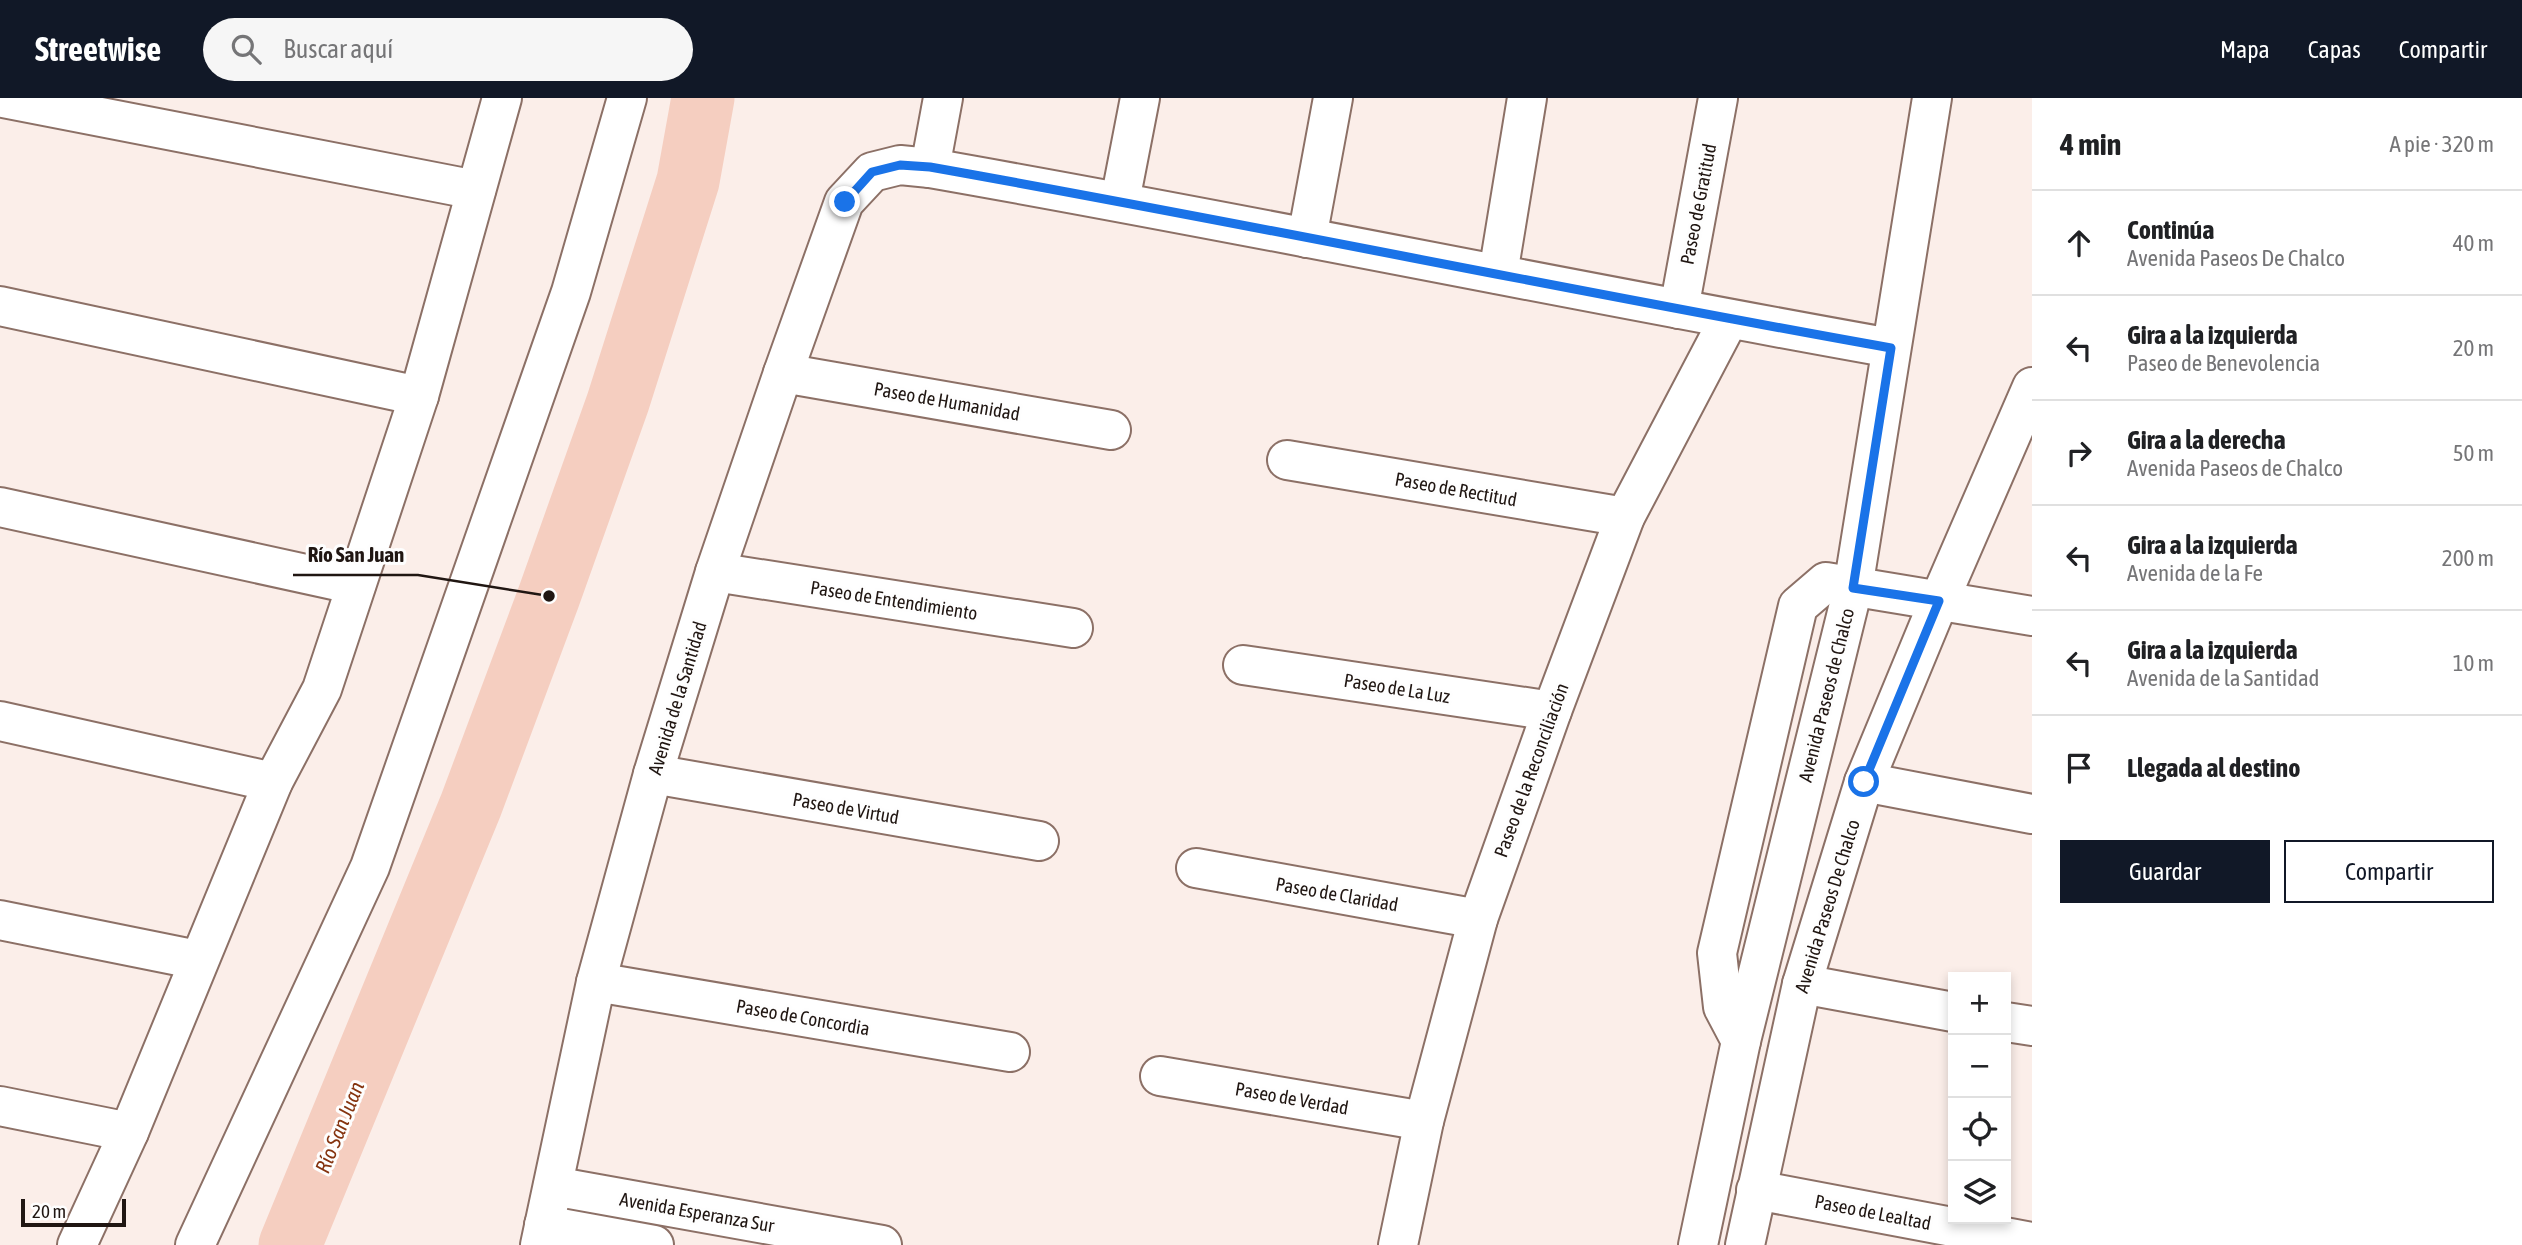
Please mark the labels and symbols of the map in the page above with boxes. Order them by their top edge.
street label: Paseo de Gratitud [1676,142,1720,266]
route end [829,186,860,217]
street label: Paseo de Humanidad [872,377,1022,425]
street label: Paseo de Rectitud [1393,467,1519,511]
callout: Río San Juan [293,533,418,575]
text: Río San Juan [308,542,404,566]
street label: Paseo de Entendimiento [809,576,979,624]
street label: Avenida Paseos de Chalco [1794,606,1858,784]
street label: Avenida de la Santidad [643,619,711,777]
street label: Paseo de La Luz [1342,669,1452,707]
street label: Paseo de la Reconciliación [1489,680,1573,860]
route start [1848,766,1879,797]
street label: Paseo de Virtud [791,788,901,828]
street label: Avenida Paseos De Chalco [1790,817,1864,995]
street label: Paseo de Claridad [1274,872,1400,916]
street label: Paseo de Concordia [734,994,872,1040]
street label: Paseo de Verdad [1234,1077,1350,1119]
water label: Río San Juan [310,1078,368,1176]
street label: Avenida Esperanza Sur [618,1188,776,1236]
street label: Paseo de Lealtad [1813,1190,1933,1234]
scale bar [21,1196,126,1228]

